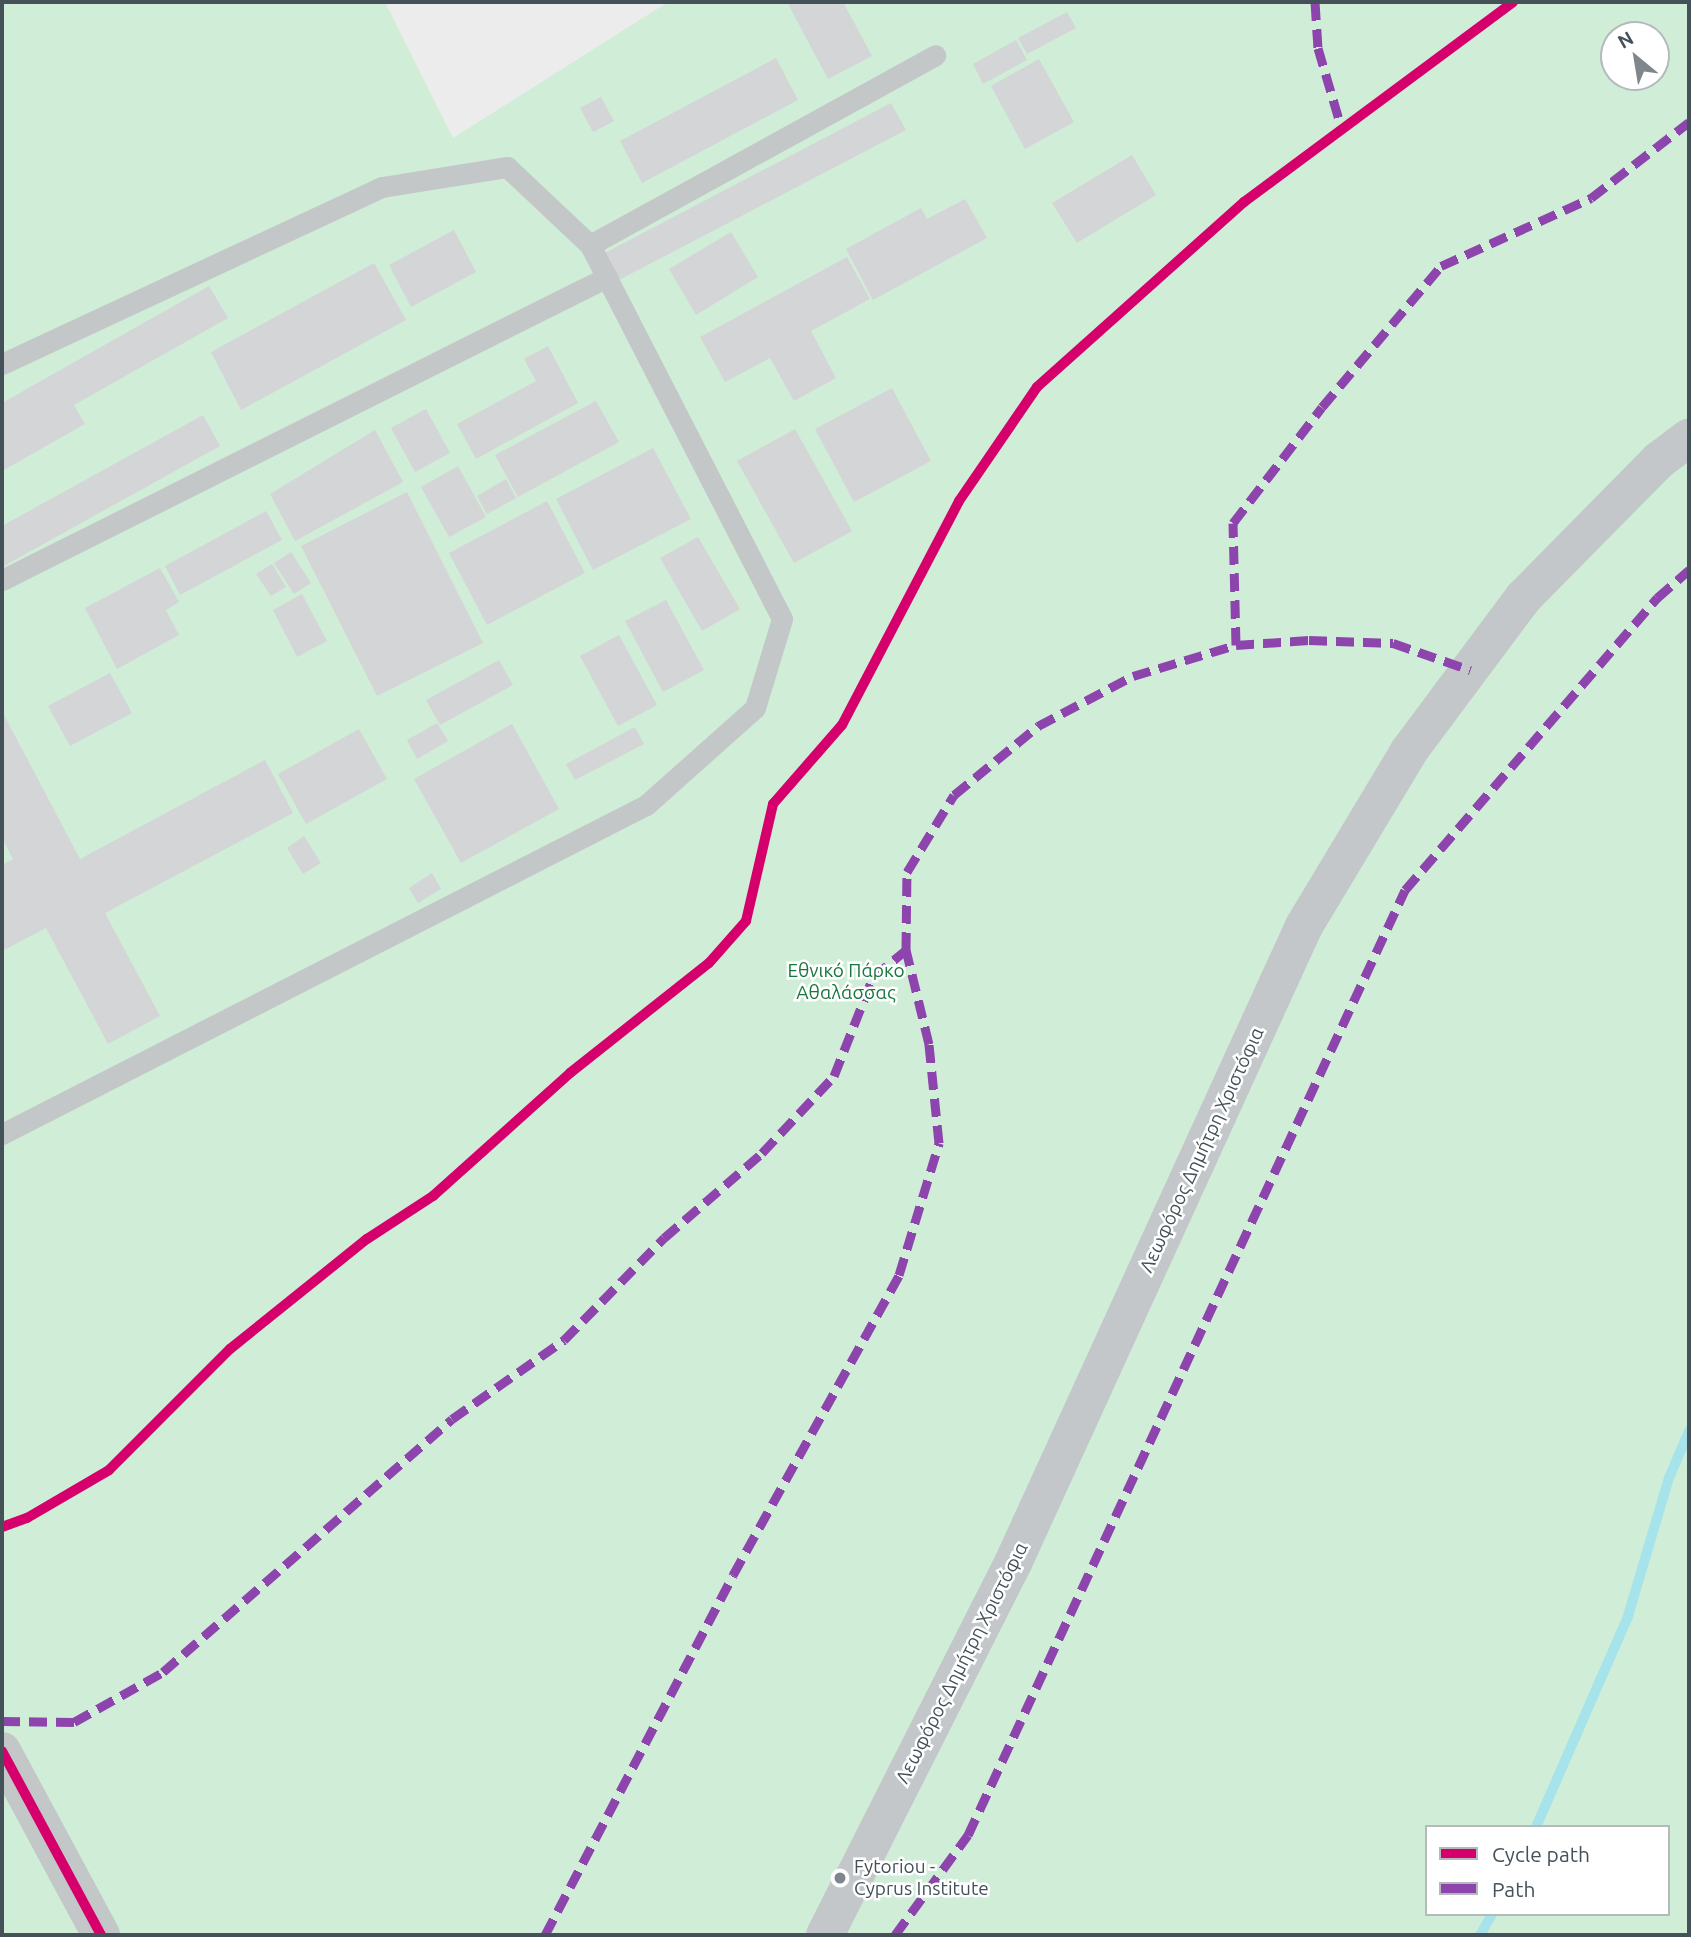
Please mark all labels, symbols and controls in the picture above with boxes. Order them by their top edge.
north arrow [1600,21,1670,91]
text: N [1614,26,1637,53]
park label: Εθνικό Πάρκο Αθαλάσσας [787,960,905,1004]
street label: Λεωφόρος Δημήτρη Χριστόφια [1135,1024,1269,1276]
street label: Λεωφόρος Δημήτρη Χριστόφια [891,1539,1033,1787]
legend [1425,1825,1670,1916]
text: Cycle path [1492,1842,1590,1866]
place label: Fytoriou - Cyprus Institute [854,1856,989,1900]
marker: Fytoriou - Cyprus Institute [832,1870,848,1886]
text: Path [1492,1877,1535,1901]

